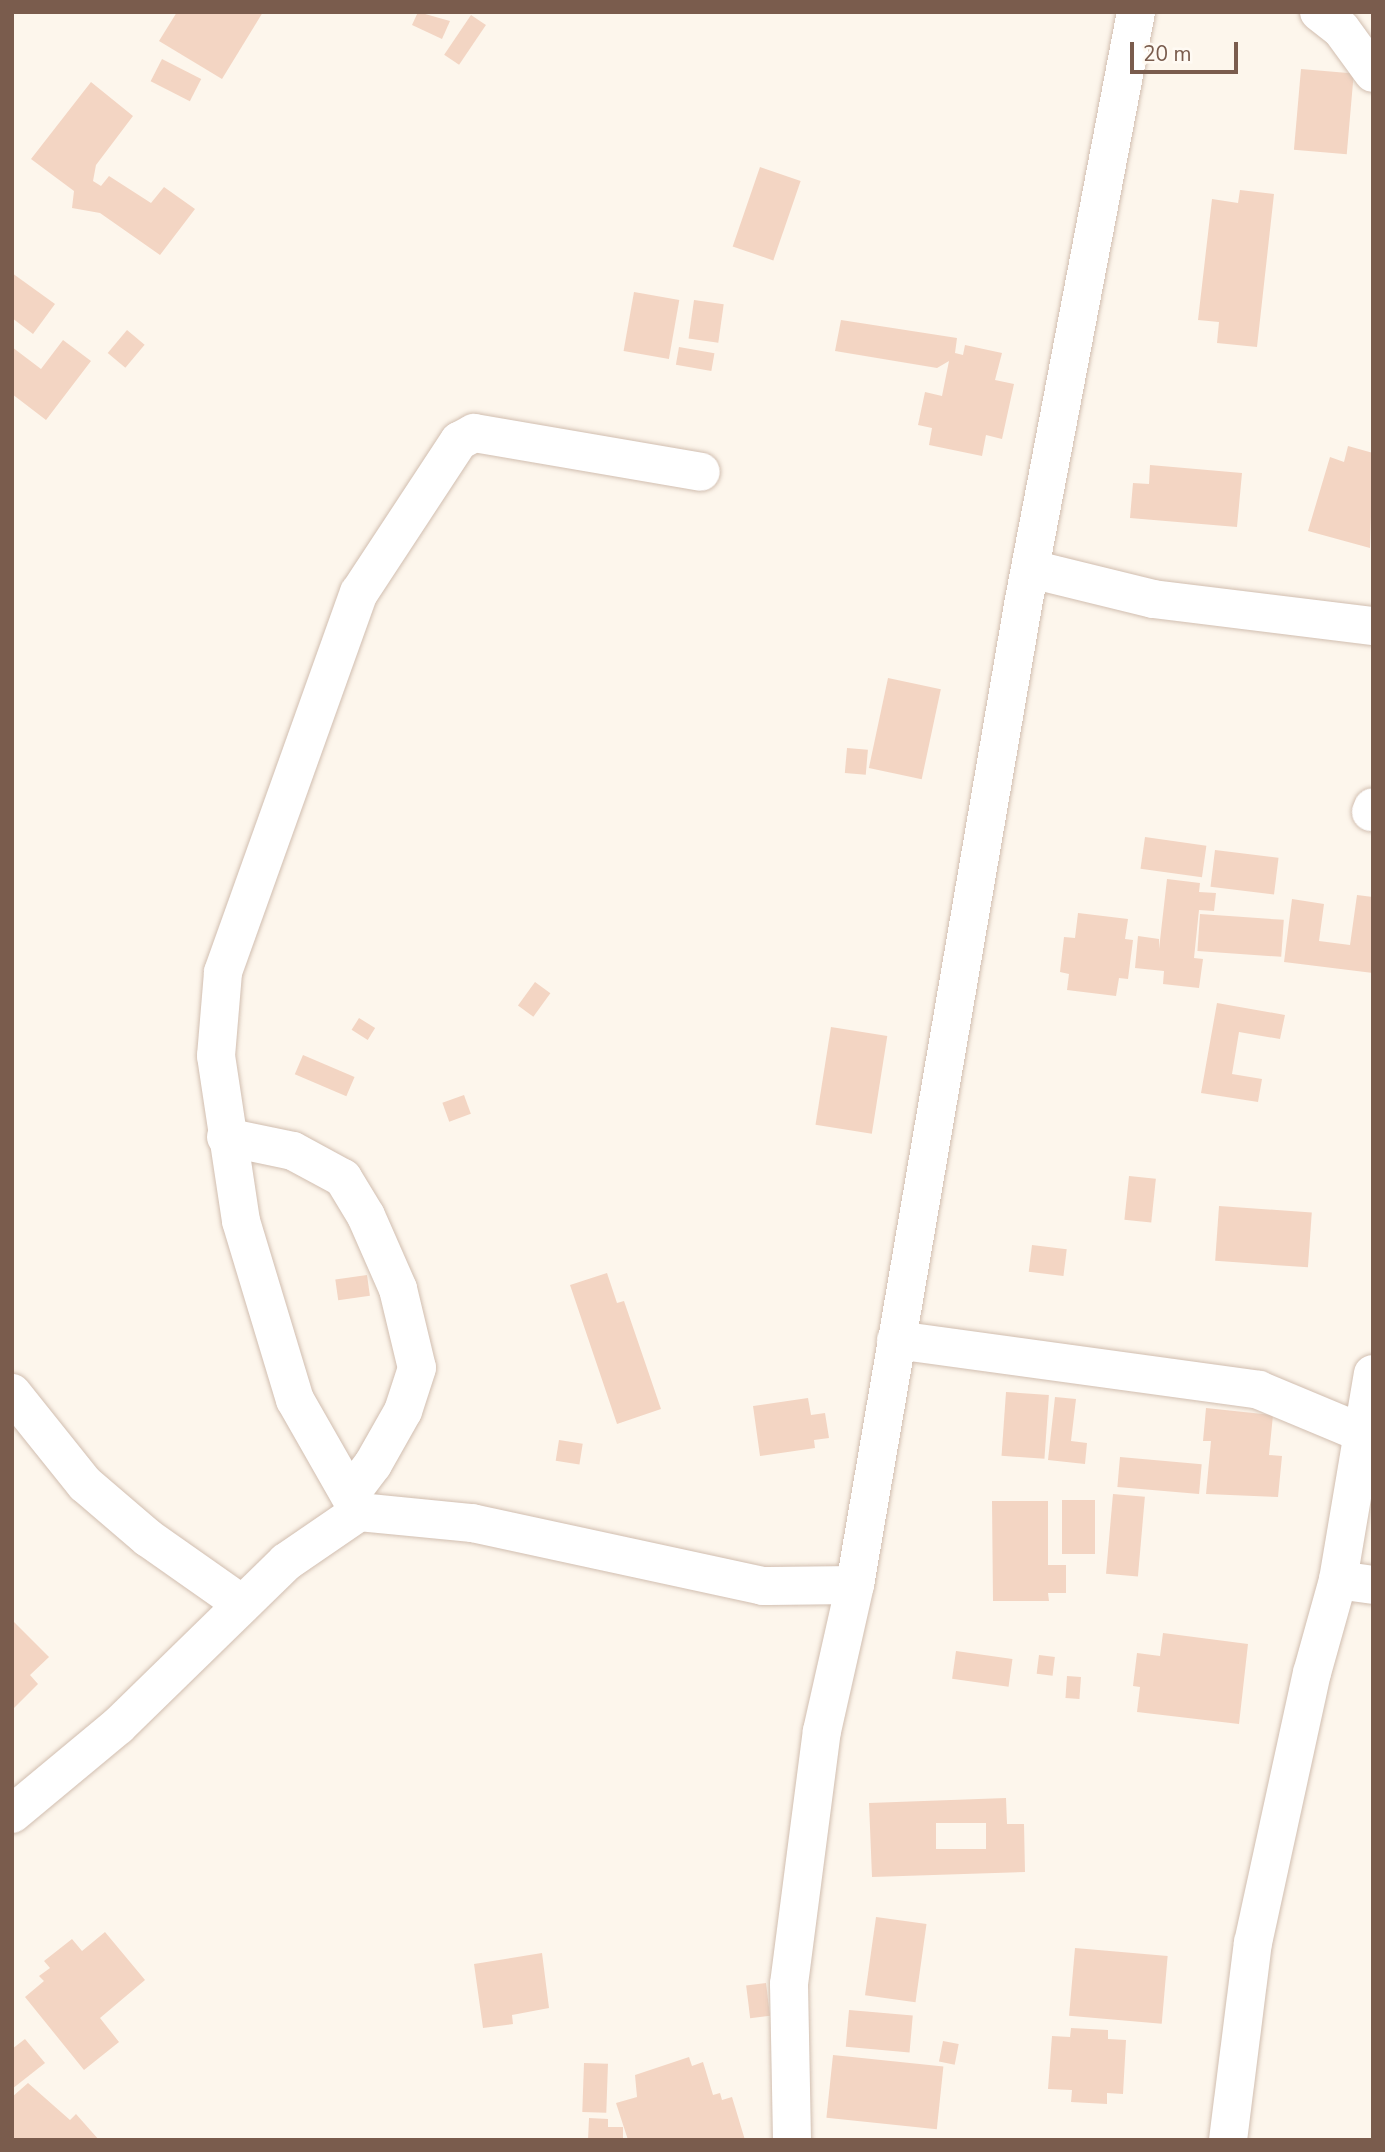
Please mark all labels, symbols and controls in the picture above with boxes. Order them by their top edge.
scale bar [1133,28,1242,72]
text: 20 m [1143,40,1192,68]

